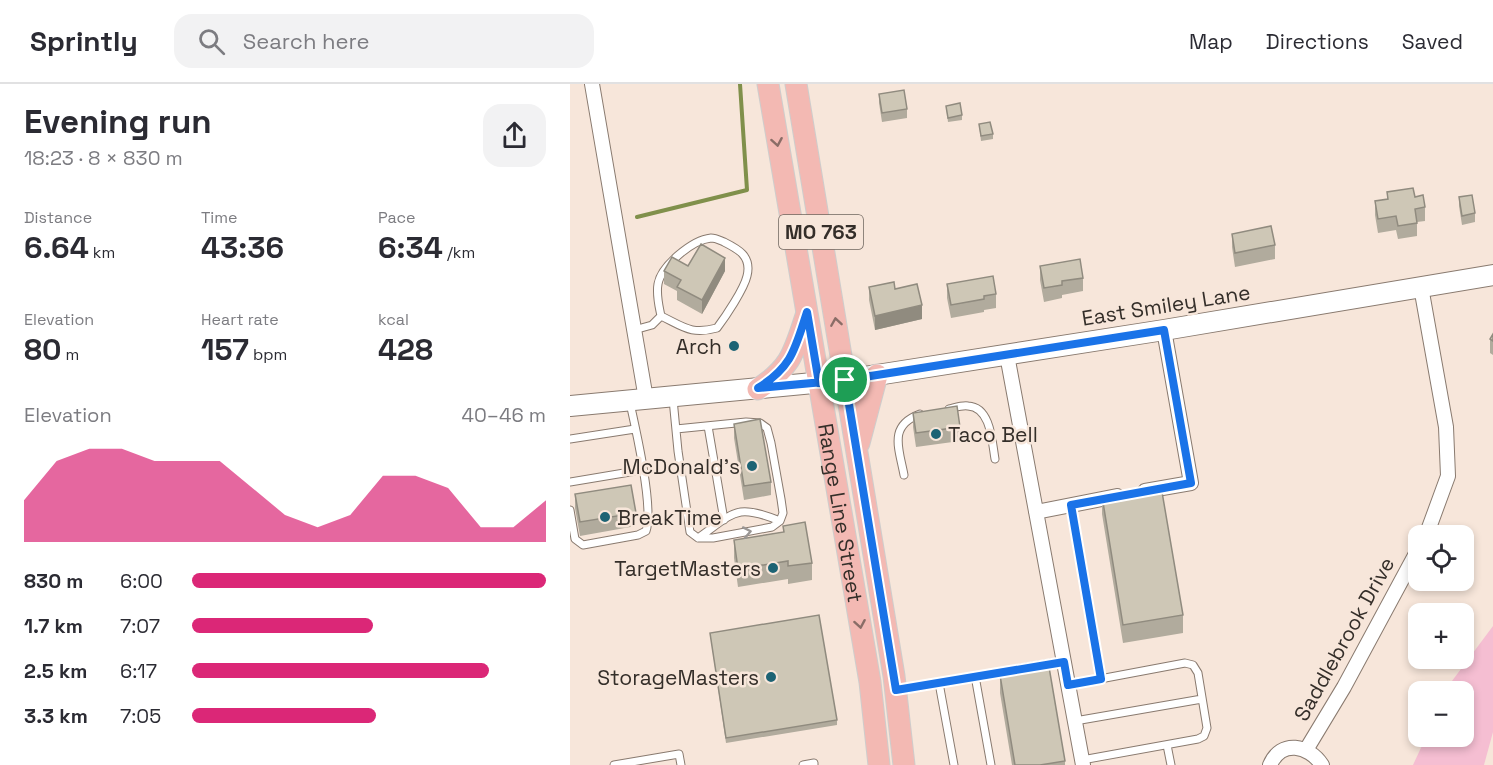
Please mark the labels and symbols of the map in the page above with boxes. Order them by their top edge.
one-way arrow [771,137,783,146]
road number: MO 763 [779,215,863,249]
street label: East Smiley Lane [1080,278,1252,332]
one-way arrow [830,318,843,328]
place label: Arch [676,333,722,360]
marker: Arch [727,339,741,353]
pin [819,354,870,405]
street label: Range Line Street [813,421,870,604]
place label: Taco Bell [948,421,1038,448]
marker: Taco Bell [929,427,943,441]
place label: McDonald's [622,453,740,480]
marker: McDonald's [745,459,759,473]
place label: BreakTime [617,504,722,531]
marker: BreakTime [598,510,612,524]
one-way arrow [742,526,752,539]
street label: Saddlebrook Drive [1288,552,1400,726]
place label: TargetMasters [614,555,761,582]
marker: TargetMasters [766,561,780,575]
one-way arrow [853,618,866,628]
place label: StorageMasters [597,664,759,691]
marker: StorageMasters [764,670,778,684]

